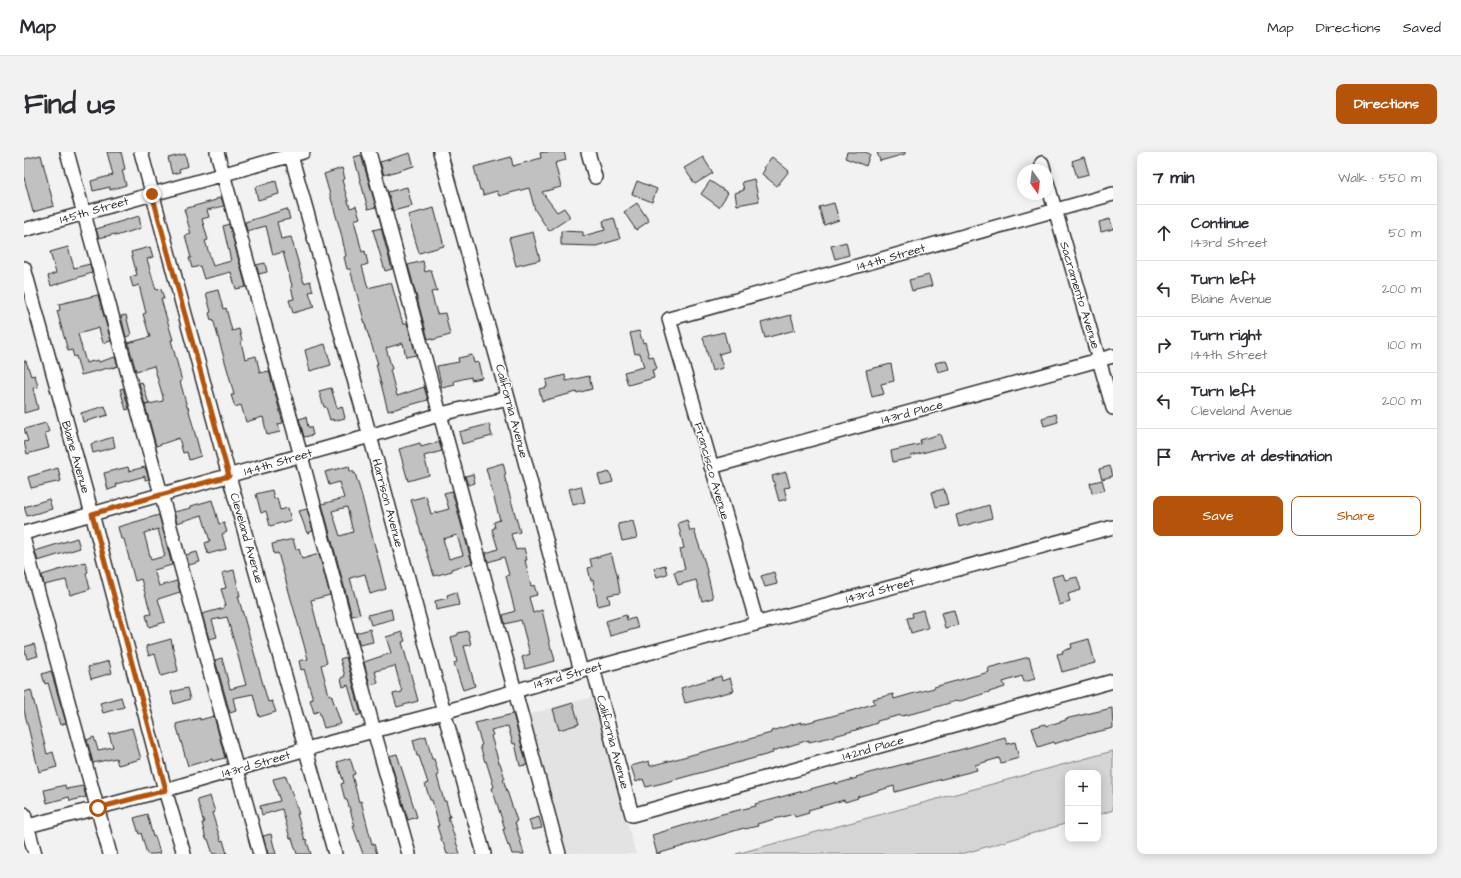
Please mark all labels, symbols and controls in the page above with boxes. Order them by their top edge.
text: Map [20,14,56,41]
text: Map [1267,18,1294,38]
text: Directions [1316,18,1381,38]
text: Saved [1403,18,1441,38]
button: Directions [1336,84,1437,124]
text: Find us [24,85,115,124]
north arrow [1017,164,1053,200]
text: 7 min [1153,166,1195,190]
text: Walk · 550 m [1338,169,1421,187]
route end [143,185,161,203]
street label: 145th Street [58,193,131,228]
text: Continue [1191,213,1249,234]
icon: ahead [1153,222,1175,244]
text: 50 m [1388,224,1421,242]
text: 143rd Street [1191,234,1267,252]
street label: Sacramento Avenue [1055,239,1104,351]
street label: 144th Street [855,240,927,275]
text: Turn left [1191,269,1255,290]
icon: left [1153,278,1175,300]
text: 200 m [1382,280,1421,298]
text: Blaine Avenue [1191,290,1272,308]
text: Turn right [1191,325,1262,346]
icon: right [1153,334,1175,356]
text: 100 m [1388,336,1421,354]
text: 144th Street [1191,346,1267,364]
street label: California Avenue [491,362,532,460]
text: Turn left [1191,381,1255,402]
icon: left [1153,390,1175,412]
text: 200 m [1382,392,1421,410]
street label: 143rd Place [879,396,945,429]
text: Cleveland Avenue [1191,402,1292,420]
street label: Blaine Avenue [57,419,94,496]
street label: Francisco Avenue [689,420,734,522]
street label: 144th Street [242,445,314,480]
icon: arrive [1153,446,1175,468]
text: Arrive at destination [1191,446,1332,467]
street label: Harrison Avenue [368,457,408,550]
street label: Cleveland Avenue [225,491,268,586]
button: Save [1153,496,1283,536]
button: Share [1291,496,1421,536]
street label: 143rd Street [844,573,916,608]
street label: 143rd Street [532,658,604,693]
street label: California Avenue [592,693,633,791]
street label: 142nd Place [840,731,906,765]
street label: 143rd Street [220,747,292,782]
map controls [1065,770,1101,842]
button: + [1065,770,1101,806]
route start [89,799,107,817]
button: − [1065,806,1101,842]

